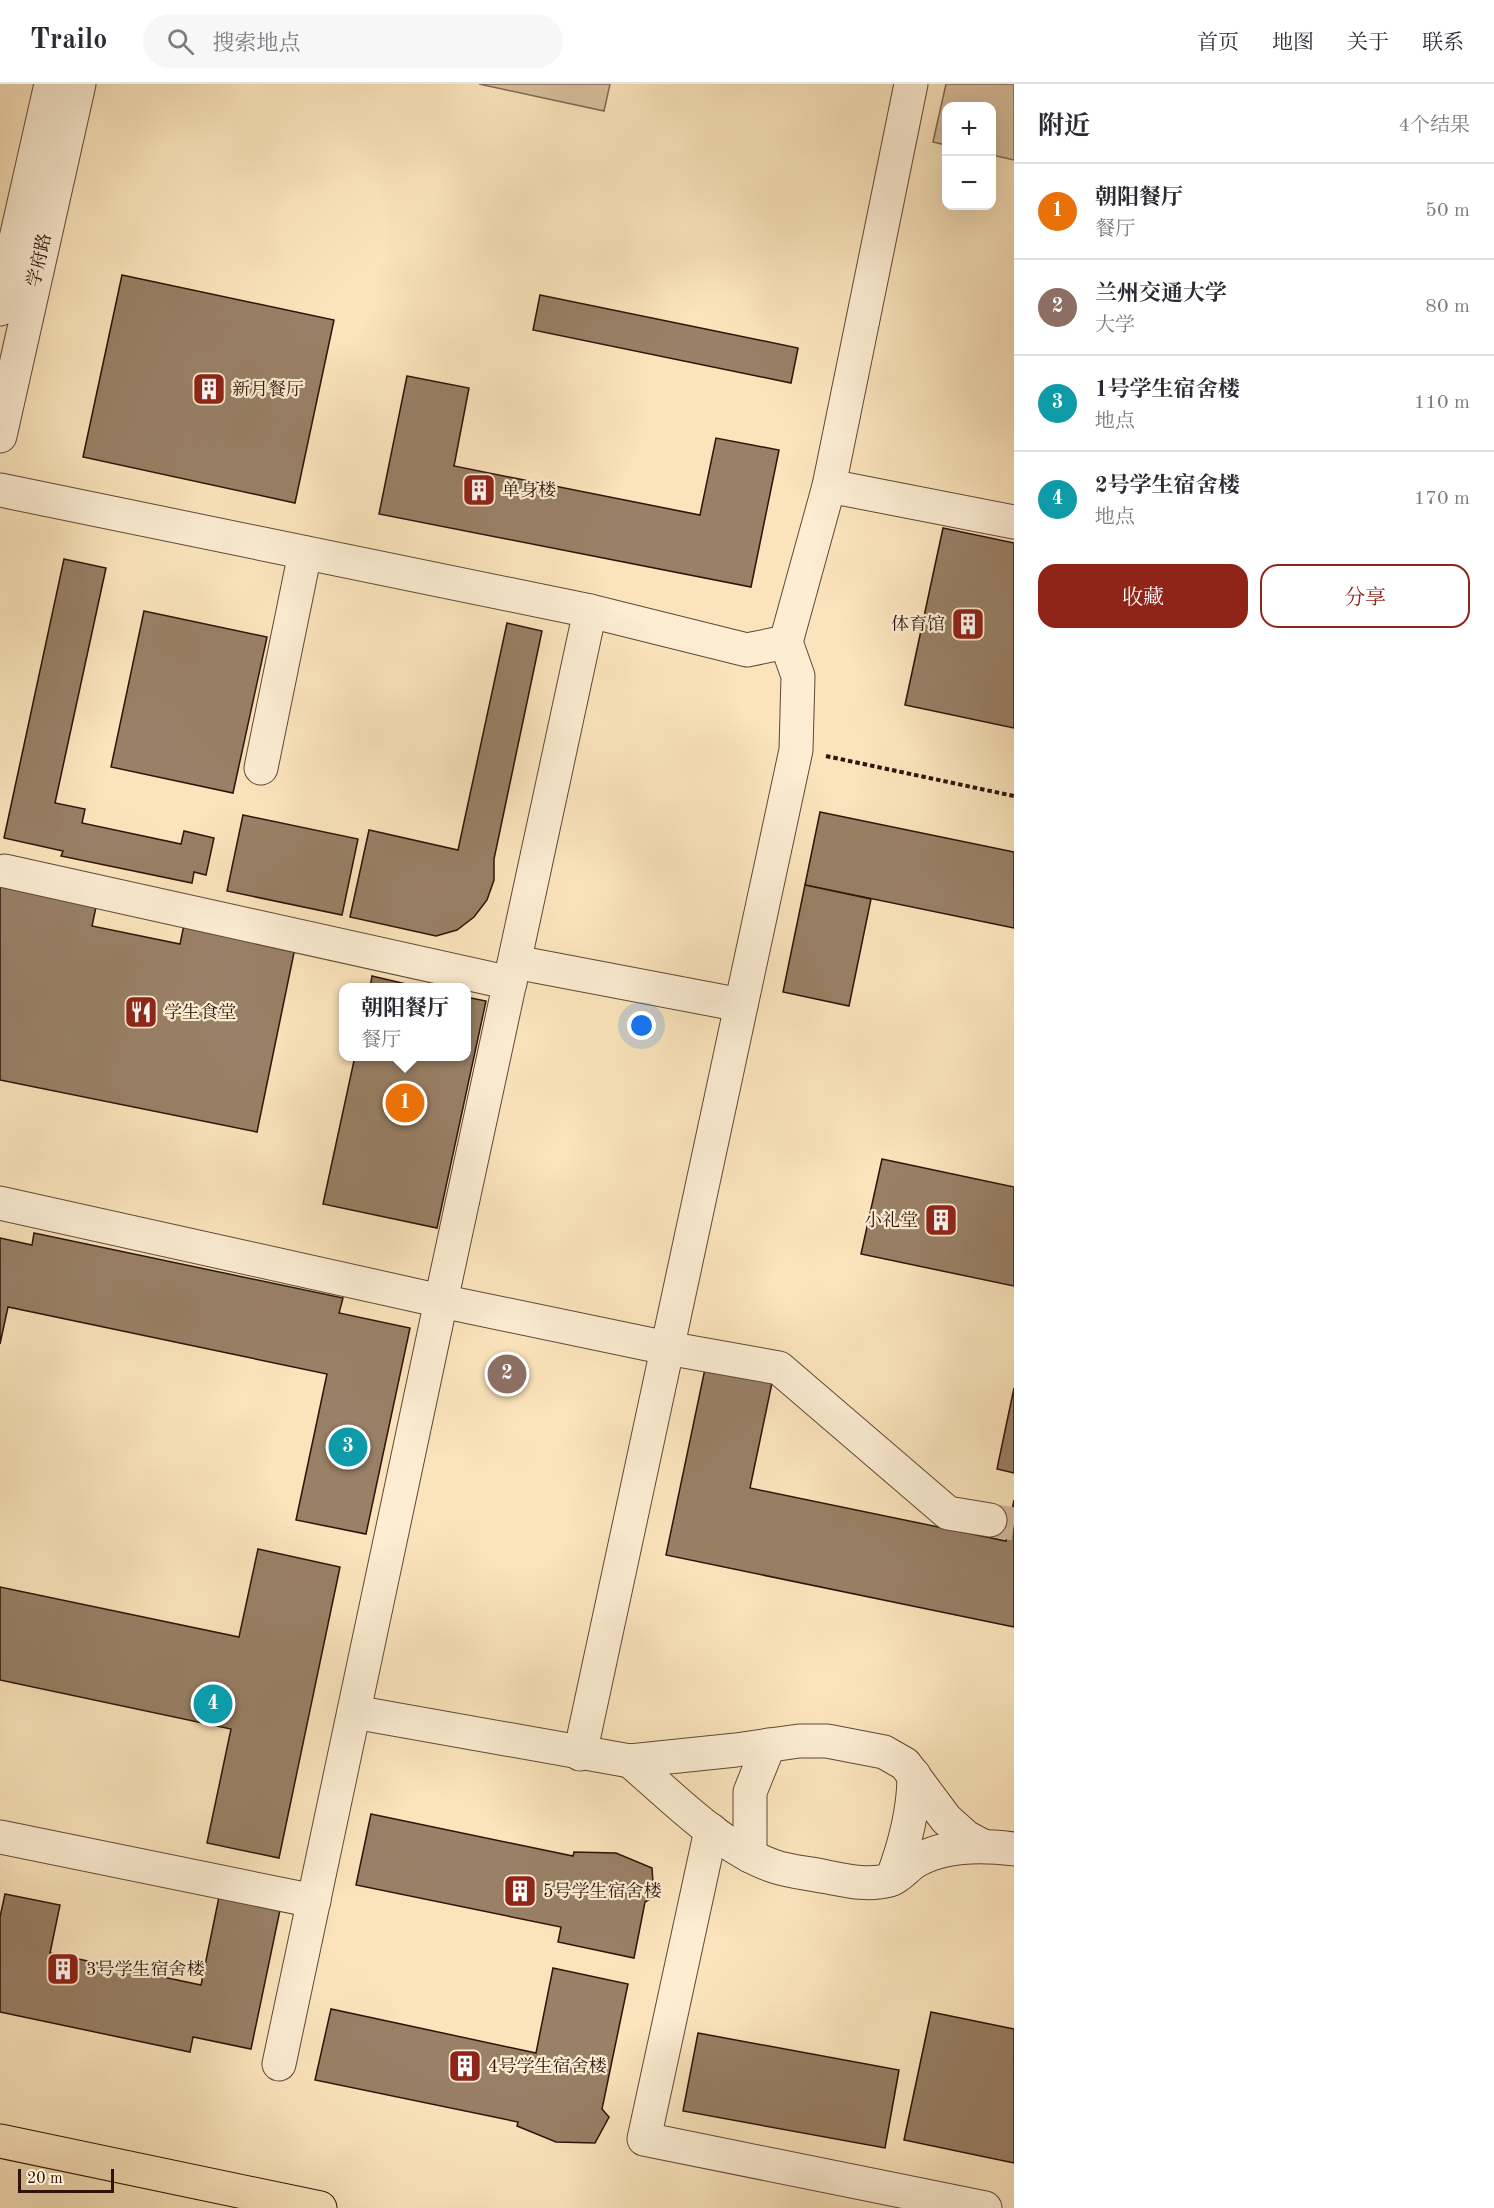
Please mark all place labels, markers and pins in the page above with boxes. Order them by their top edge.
building icon: 新月餐厅 [191,371,227,407]
place label: 新月餐厅 [232,379,304,399]
building icon: 单身楼 [461,472,497,508]
place label: 单身楼 [502,480,556,500]
building icon: 体育馆 [950,606,986,642]
place label: 体育馆 [891,614,945,634]
restaurant icon: 学生食堂 [123,994,159,1030]
place label: 学生食堂 [164,1002,236,1022]
pin: 1 [386,1080,424,1126]
building icon: 小礼堂 [923,1202,959,1238]
place label: 小礼堂 [864,1210,918,1230]
pin: 2 [488,1352,526,1396]
pin: 3 [328,1424,368,1470]
pin: 4 [194,1682,232,1726]
building icon: 5号学生宿舍楼 [502,1873,538,1909]
place label: 5号学生宿舍楼 [543,1881,661,1901]
building icon: 3号学生宿舍楼 [45,1951,81,1987]
place label: 3号学生宿舍楼 [86,1959,204,1979]
building icon: 4号学生宿舍楼 [447,2048,483,2084]
place label: 4号学生宿舍楼 [488,2056,606,2076]

